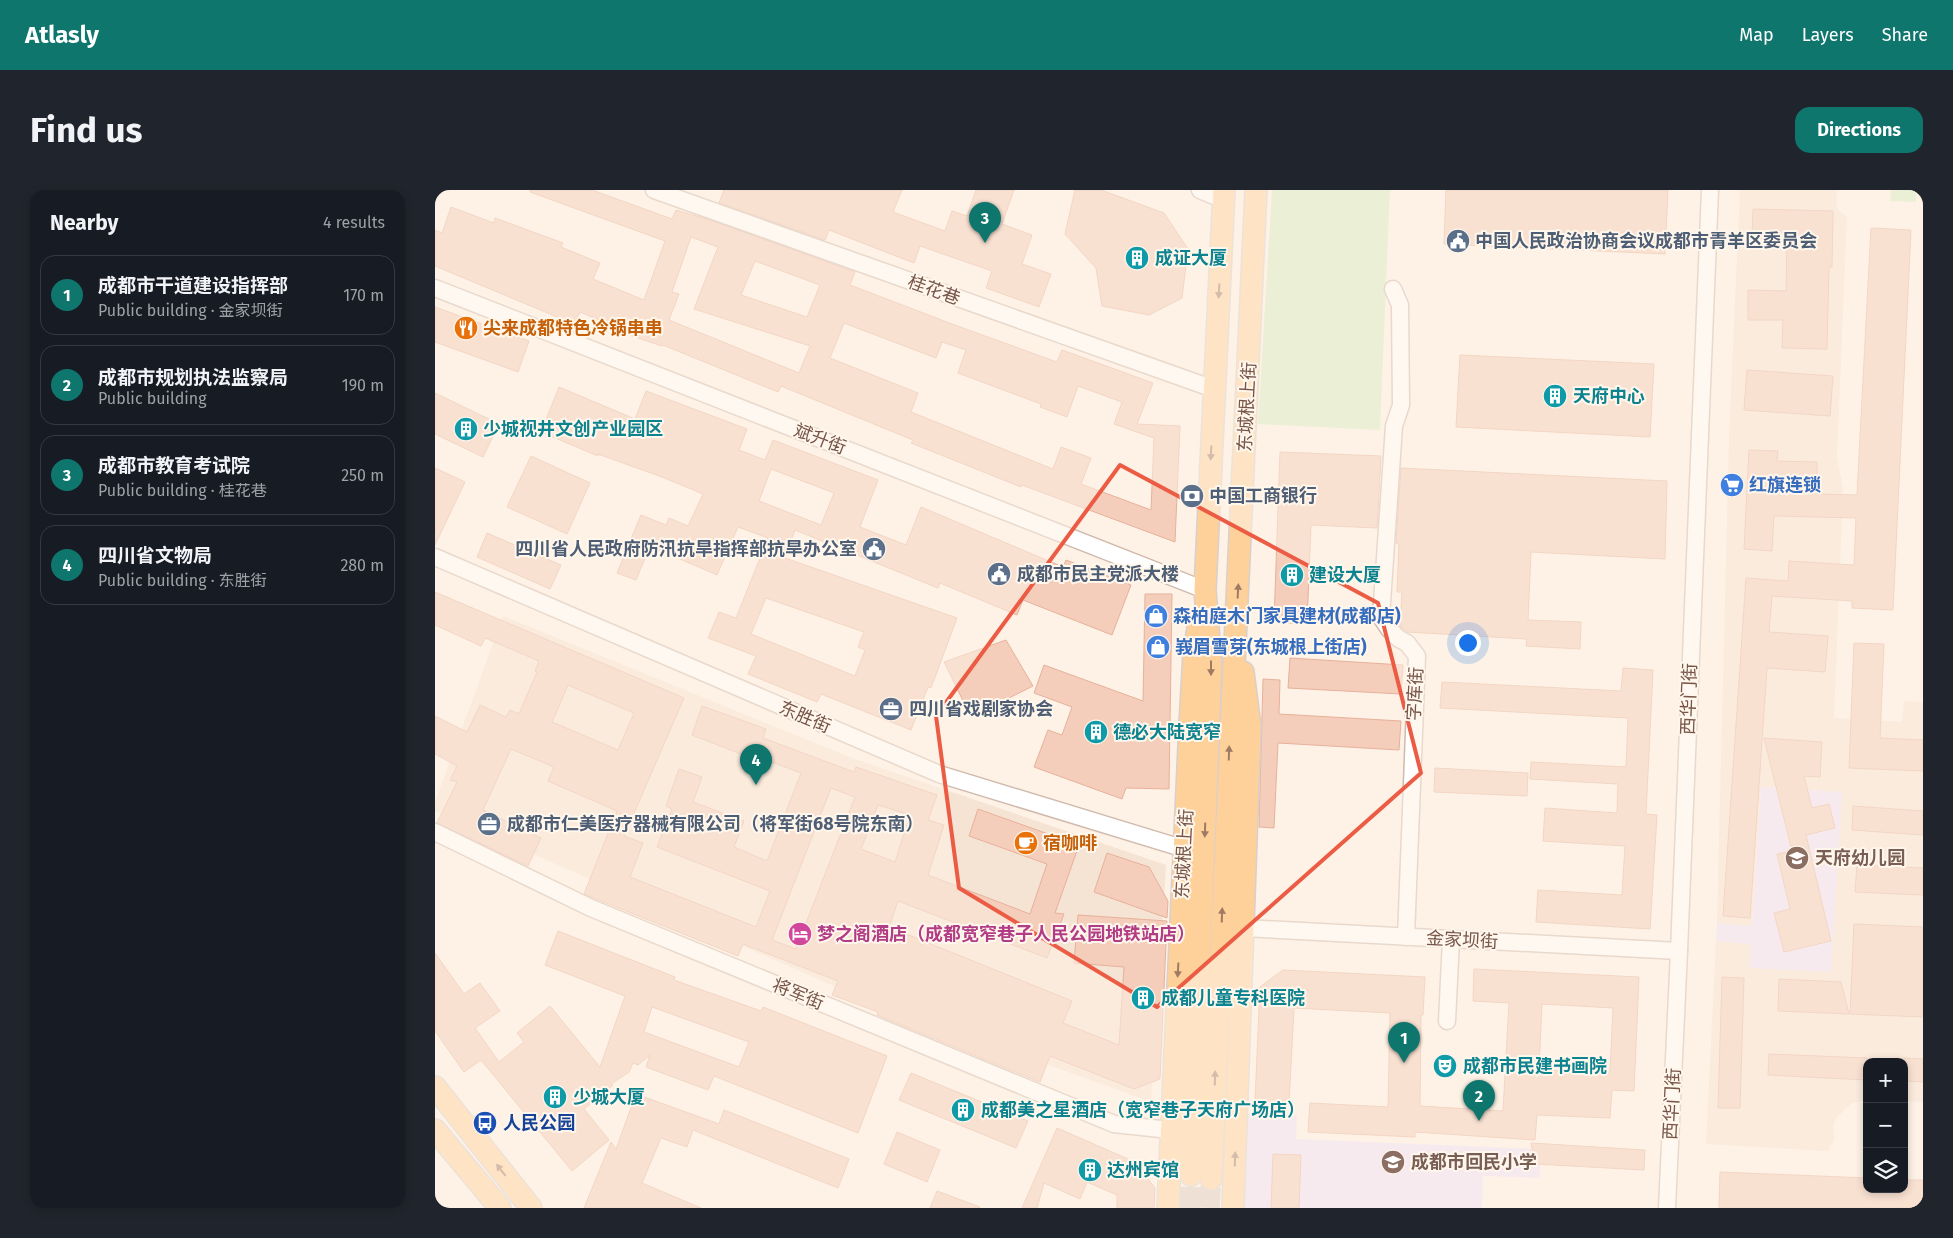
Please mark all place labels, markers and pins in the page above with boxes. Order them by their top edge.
pin: 3 [969,202,1001,243]
public building icon: 中国人民政治协商会议成都市青羊区委员会 [1445,228,1471,254]
place label: 中国人民政治协商会议成都市青羊区委员会 [1475,230,1817,252]
building icon: 成证大厦 [1124,245,1150,271]
place label: 成证大厦 [1155,247,1227,269]
restaurant icon: 尖来成都特色冷锅串串 [453,315,479,341]
place label: 尖来成都特色冷锅串串 [483,317,663,339]
building icon: 天府中心 [1542,383,1568,409]
place label: 天府中心 [1573,385,1645,407]
building icon: 少城视井文创产业园区 [453,416,479,442]
place label: 少城视井文创产业园区 [483,418,663,440]
supermarket icon: 红旗连锁 [1719,472,1745,498]
place label: 红旗连锁 [1749,474,1821,496]
bank icon: 中国工商银行 [1179,483,1205,509]
place label: 中国工商银行 [1209,485,1317,507]
public building icon: 四川省人民政府防汛抗旱指挥部抗旱办公室 [861,536,887,562]
place label: 四川省人民政府防汛抗旱指挥部抗旱办公室 [515,538,857,560]
public building icon: 成都市民主党派大楼 [986,561,1012,587]
building icon: 建设大厦 [1279,562,1305,588]
place label: 成都市民主党派大楼 [1017,563,1179,585]
place label: 建设大厦 [1309,564,1381,586]
shop icon: 森柏庭木门家具建材(成都店) [1143,603,1169,629]
place label: 森柏庭木门家具建材(成都店) [1173,605,1401,627]
shop icon: 峩眉雪芽(东城根上街店) [1145,634,1171,660]
place label: 峩眉雪芽(东城根上街店) [1175,636,1367,658]
office icon: 四川省戏剧家协会 [878,696,904,722]
place label: 四川省戏剧家协会 [909,698,1053,720]
building icon: 德必大陆宽窄 [1083,719,1109,745]
place label: 德必大陆宽窄 [1113,721,1221,743]
pin: 4 [740,744,772,785]
office icon: 成都市仁美医疗器械有限公司（将军街68号院东南） [476,811,502,837]
place label: 成都市仁美医疗器械有限公司（将军街68号院东南） [507,813,924,835]
cafe icon: 宿咖啡 [1013,830,1039,856]
place label: 宿咖啡 [1043,832,1097,854]
school or university icon: 天府幼儿园 [1784,845,1810,871]
place label: 天府幼儿园 [1815,847,1905,869]
hotel icon: 梦之阁酒店（成都宽窄巷子人民公园地铁站店） [787,921,813,947]
place label: 梦之阁酒店（成都宽窄巷子人民公园地铁站店） [817,923,1195,945]
building icon: 成都儿童专科医院 [1130,985,1156,1011]
place label: 成都儿童专科医院 [1161,987,1305,1009]
pin: 1 [1388,1022,1420,1063]
theatre icon: 成都市民建书画院 [1432,1053,1458,1079]
place label: 成都市民建书画院 [1463,1055,1607,1077]
pin: 2 [1463,1080,1495,1121]
building icon: 少城大厦 [542,1084,568,1110]
place label: 少城大厦 [573,1086,645,1108]
building icon: 成都美之星酒店（宽窄巷子天府广场店） [950,1097,976,1123]
place label: 成都美之星酒店（宽窄巷子天府广场店） [981,1099,1305,1121]
bus stop icon: 人民公园 [472,1110,498,1136]
place label: 人民公园 [503,1112,575,1134]
school or university icon: 成都市回民小学 [1380,1149,1406,1175]
place label: 成都市回民小学 [1411,1151,1537,1173]
building icon: 达州宾馆 [1077,1157,1103,1183]
place label: 达州宾馆 [1107,1159,1179,1181]

